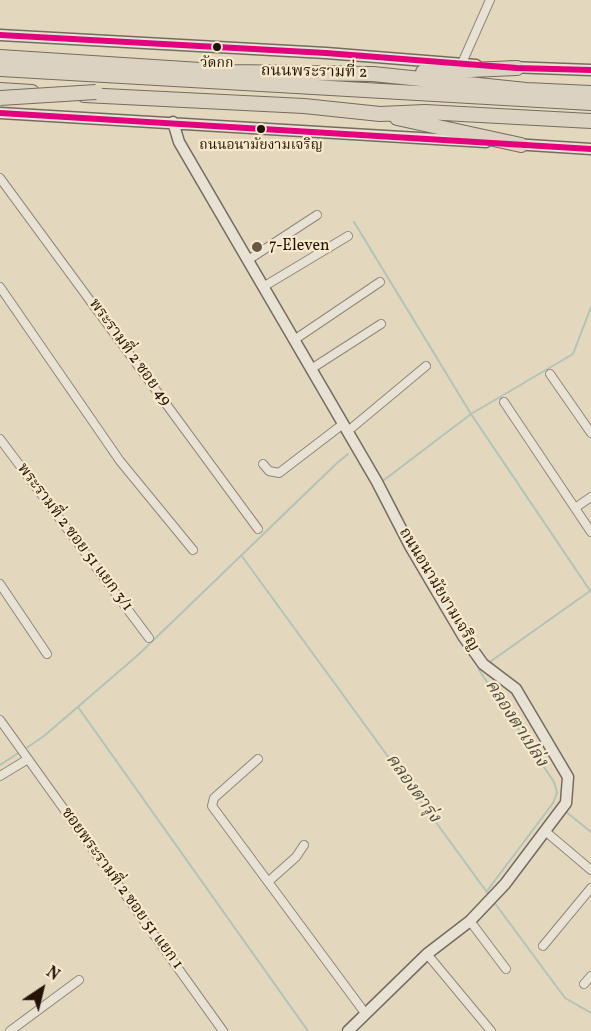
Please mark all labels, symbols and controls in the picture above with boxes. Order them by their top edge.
marker: วัดกก [211,41,223,53]
place label: วัดกก [200,56,234,72]
street label: ถนนพระรามที่ 2 [261,62,367,84]
marker: ถนนอนามัยงามเจริญ [255,123,267,135]
place label: ถนนอนามัยงามเจริญ [199,138,323,154]
place label: 7-Eleven [269,237,330,257]
marker: 7-Eleven [250,240,264,254]
street label: พระรามที่ 2 ซอย 49 [84,296,174,410]
street label: พระรามที่ 2 ซอย 51 แยก 3/1 [12,460,136,616]
street label: ถนนอนามัยงามเจริญ [393,525,483,655]
water label: คลองตาเปล่ง [479,676,551,772]
water label: คลองตารุ่ง [380,750,444,828]
street label: ซอยพระรามที่ 2 ซอย 51 แยก 1 [56,804,186,974]
north arrow [12,959,72,1019]
text: N [41,962,63,987]

